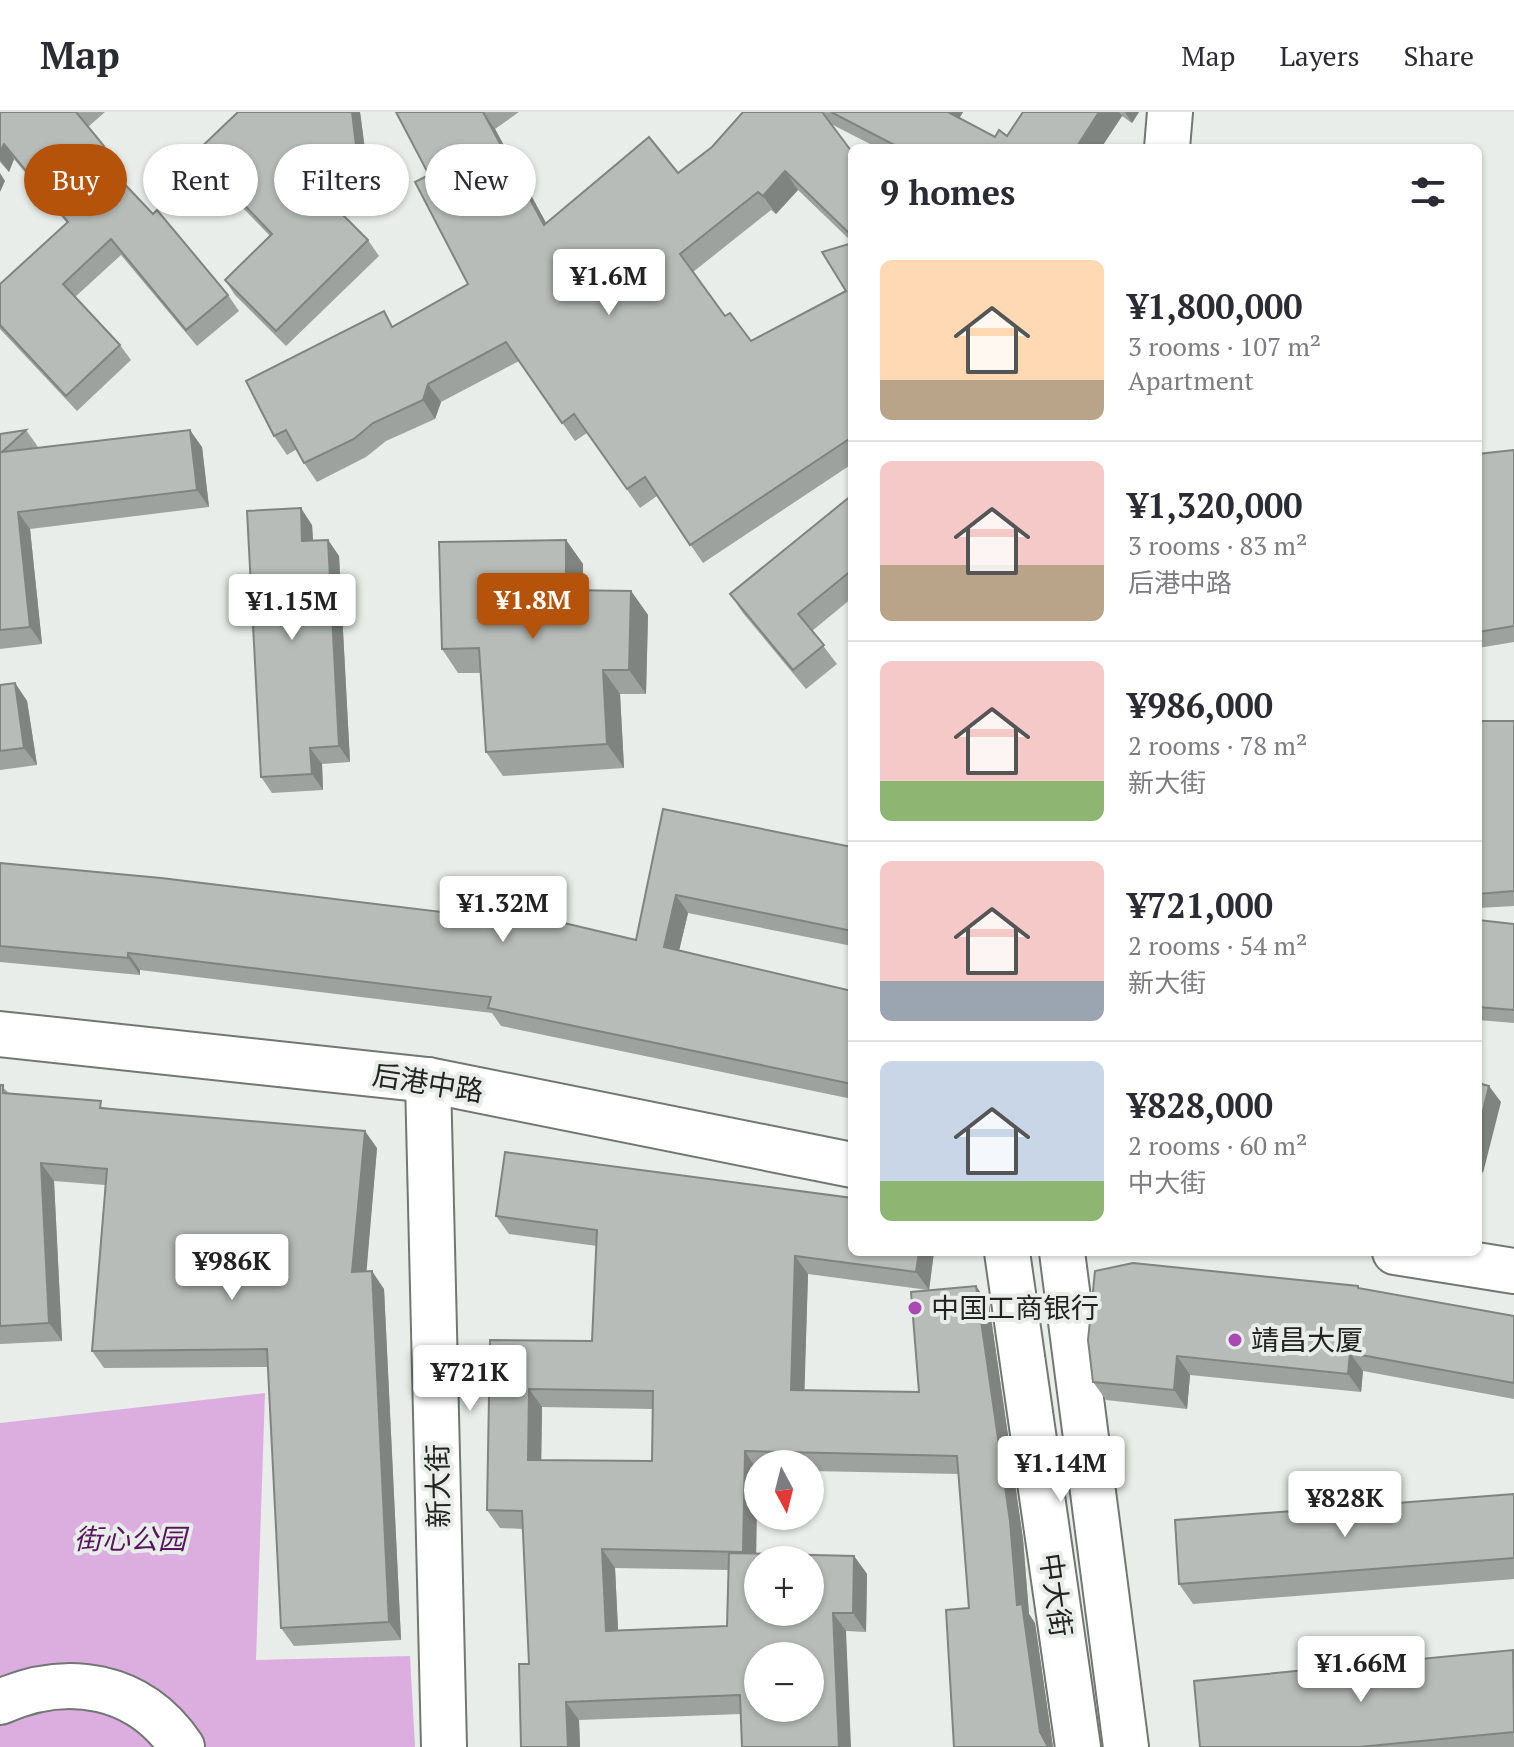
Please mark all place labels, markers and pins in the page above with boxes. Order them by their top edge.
pin: ¥1.6M [553,249,665,317]
pin: ¥1.8M [477,573,589,641]
pin: ¥1.15M [227,574,357,642]
pin: ¥1.32M [438,876,568,944]
pin: ¥986K [176,1234,288,1302]
place label: 中国工商银行 [931,1289,1099,1326]
marker: 中国工商银行 [906,1299,924,1317]
place label: 靖昌大厦 [1251,1321,1363,1358]
marker: 靖昌大厦 [1226,1331,1244,1349]
pin: ¥721K [414,1345,526,1413]
pin: ¥1.14M [996,1436,1126,1504]
pin: ¥828K [1289,1471,1401,1539]
pin: ¥1.66M [1296,1636,1426,1704]

